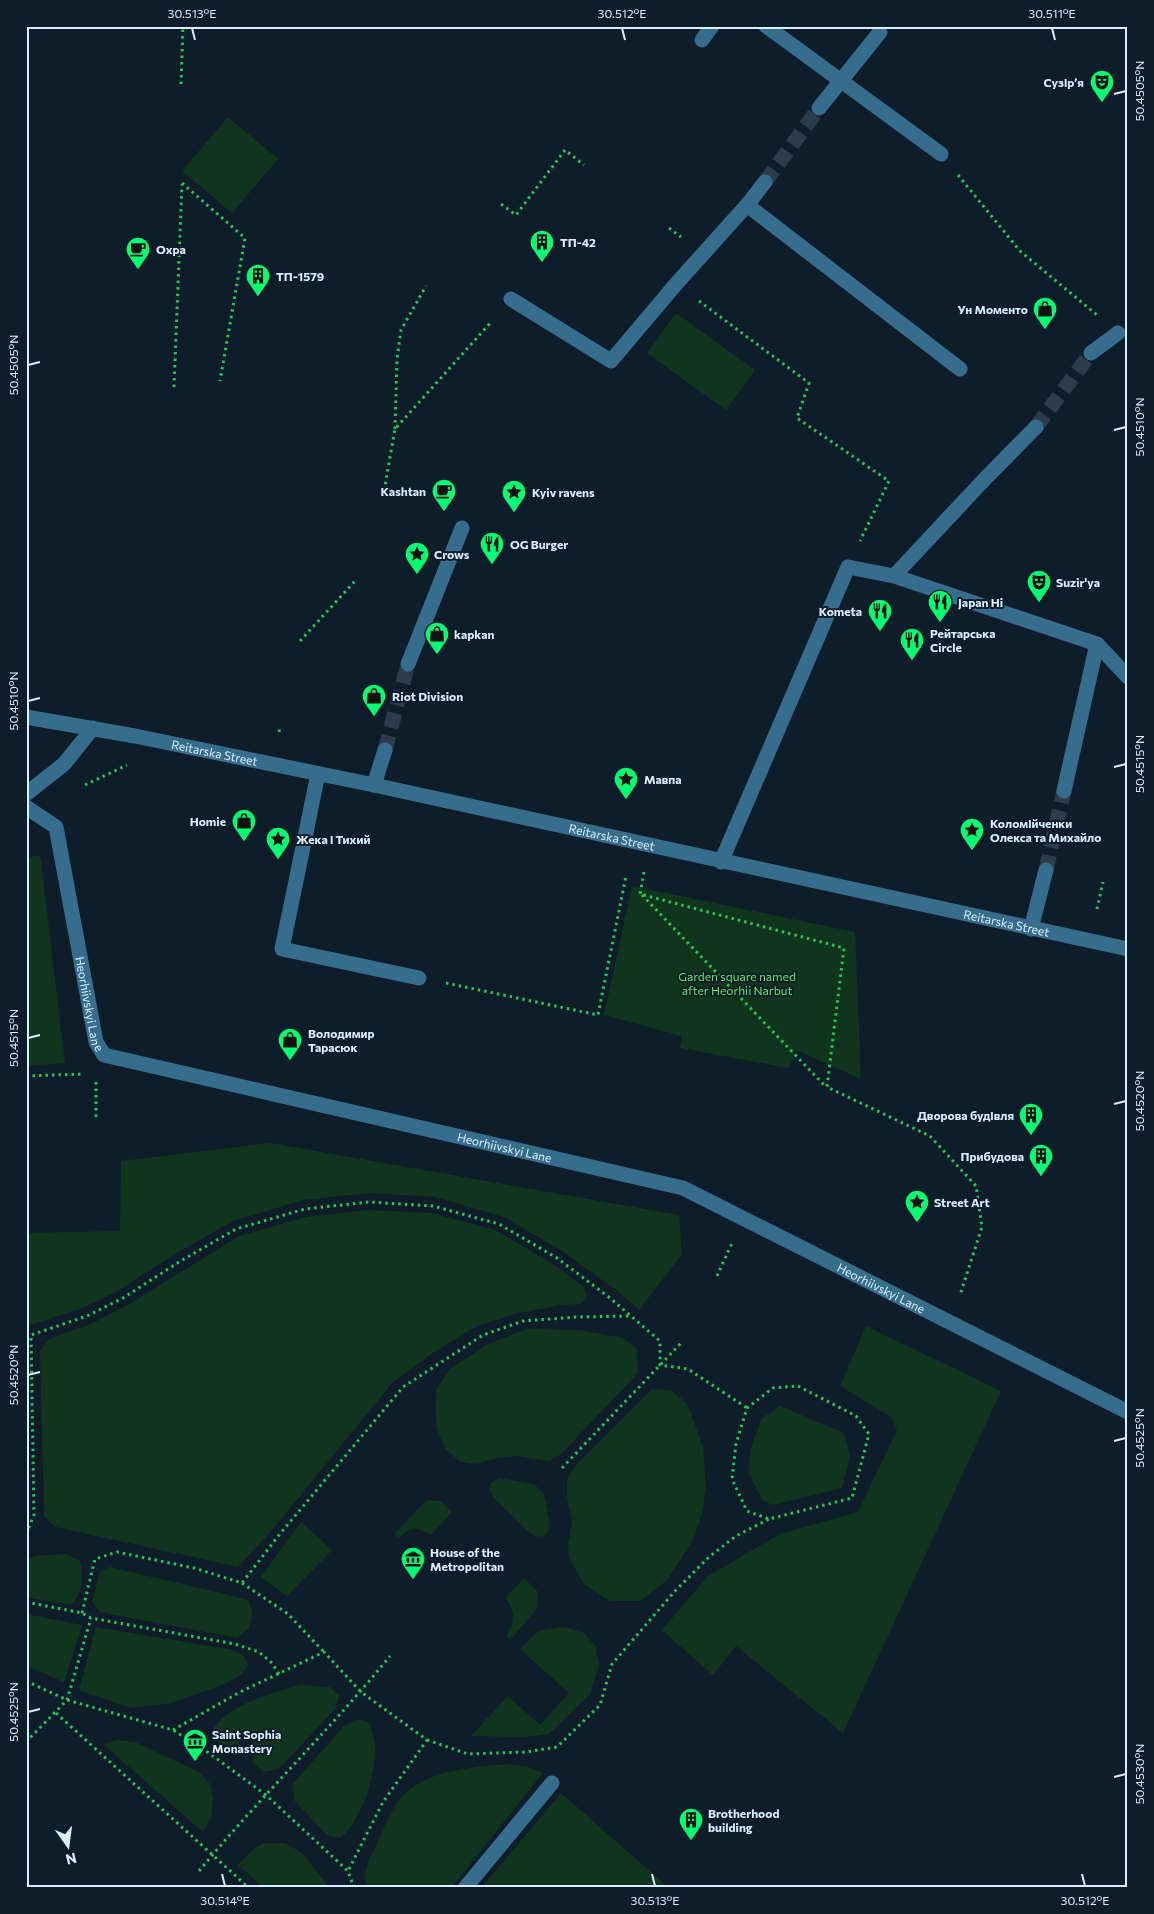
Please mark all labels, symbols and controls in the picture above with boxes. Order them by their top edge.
text: 30.513°E [168,6,216,20]
text: 30.512°E [598,6,646,20]
text: 30.511°E [1028,6,1076,20]
text: 50.4505°N [1132,61,1146,121]
theatre icon: Сузірʼя [1089,69,1115,103]
place label: Сузірʼя [1044,75,1084,89]
building icon: ТП-42 [529,229,555,263]
place label: ТП-42 [560,235,596,249]
cafe icon: Охра [125,236,151,270]
place label: Охра [156,242,186,256]
building icon: ТП-1579 [245,263,271,297]
place label: ТП-1579 [276,269,324,283]
shop icon: Ун Моменто [1032,296,1058,330]
place label: Ун Моменто [958,302,1028,316]
text: 50.4505°N [6,335,20,395]
text: 50.4510°N [1132,398,1146,456]
cafe icon: Kashtan [431,478,457,512]
place icon: Kyiv ravens [501,479,527,513]
place label: Kashtan [380,484,426,498]
place label: Kyiv ravens [532,485,595,499]
restaurant icon: OG Burger [479,531,505,565]
place label: OG Burger [510,537,568,551]
place icon: Crows [404,541,430,575]
place label: Crows [434,547,470,561]
theatre icon: Suzir'ya [1026,569,1052,603]
place label: Suzir'ya [1056,575,1100,589]
restaurant icon: Japan Hi [927,589,953,623]
place label: Japan Hi [958,595,1003,610]
restaurant icon: Kometa [867,598,893,632]
place label: Kometa [819,604,862,618]
shop icon: kapkan [424,621,450,655]
place label: Рейтарська Circle [930,626,995,654]
place label: kapkan [454,627,495,641]
restaurant icon: Рейтарська Circle [899,627,925,661]
text: 50.4510°N [6,672,20,730]
shop icon: Riot Division [361,683,387,717]
place label: Riot Division [392,689,463,703]
text: 50.4515°N [1132,735,1146,793]
street label: Reitarska Street [170,737,259,768]
place icon: Мавпа [613,766,639,800]
place label: Мавпа [644,772,681,786]
shop icon: Homie [231,808,257,842]
place label: Homie [190,814,226,828]
place label: Коломійченки Олекса та Михайло [990,816,1101,844]
place icon: Коломійченки Олекса та Михайло [959,817,985,851]
street label: Reitarska Street [568,821,656,853]
place icon: Жека і Тихий [265,826,291,860]
place label: Жека і Тихий [296,832,370,846]
street label: Reitarska Street [962,906,1051,939]
street label: Heorhiivskyi Lane [73,955,107,1054]
park label: Garden square named after Heorhii Narbut [678,969,796,997]
text: 50.4515°N [6,1009,20,1067]
place label: Володимир Тарасюк [308,1026,375,1054]
shop icon: Володимир Тарасюк [277,1027,303,1061]
text: 50.4520°N [1132,1071,1146,1131]
building icon: Дворова будівля [1018,1102,1044,1136]
place label: Дворова будівля [917,1108,1014,1122]
street label: Heorhiivskyi Lane [456,1129,553,1165]
building icon: Прибудова [1028,1143,1054,1177]
place label: Прибудова [961,1149,1024,1163]
place icon: Street Art [904,1189,930,1223]
place label: Street Art [934,1195,990,1209]
street label: Heorhiivskyi Lane [835,1260,927,1316]
text: 50.4520°N [6,1345,20,1405]
text: 50.4525°N [1132,1408,1146,1468]
place label: House of the Metropolitan [430,1545,504,1573]
museum icon: House of the Metropolitan [400,1546,426,1580]
text: 50.4525°N [6,1682,20,1742]
place label: Saint Sophia Monastery [212,1727,281,1755]
museum icon: Saint Sophia Monastery [182,1728,208,1762]
text: 50.4530°N [1132,1744,1146,1804]
place label: Brotherhood building [708,1806,779,1834]
building icon: Brotherhood building [678,1807,704,1841]
north arrow [42,1822,92,1872]
text: N [64,1850,78,1869]
text: 30.514°E [200,1893,250,1907]
text: 30.513°E [631,1893,679,1907]
text: 30.512°E [1061,1893,1109,1907]

